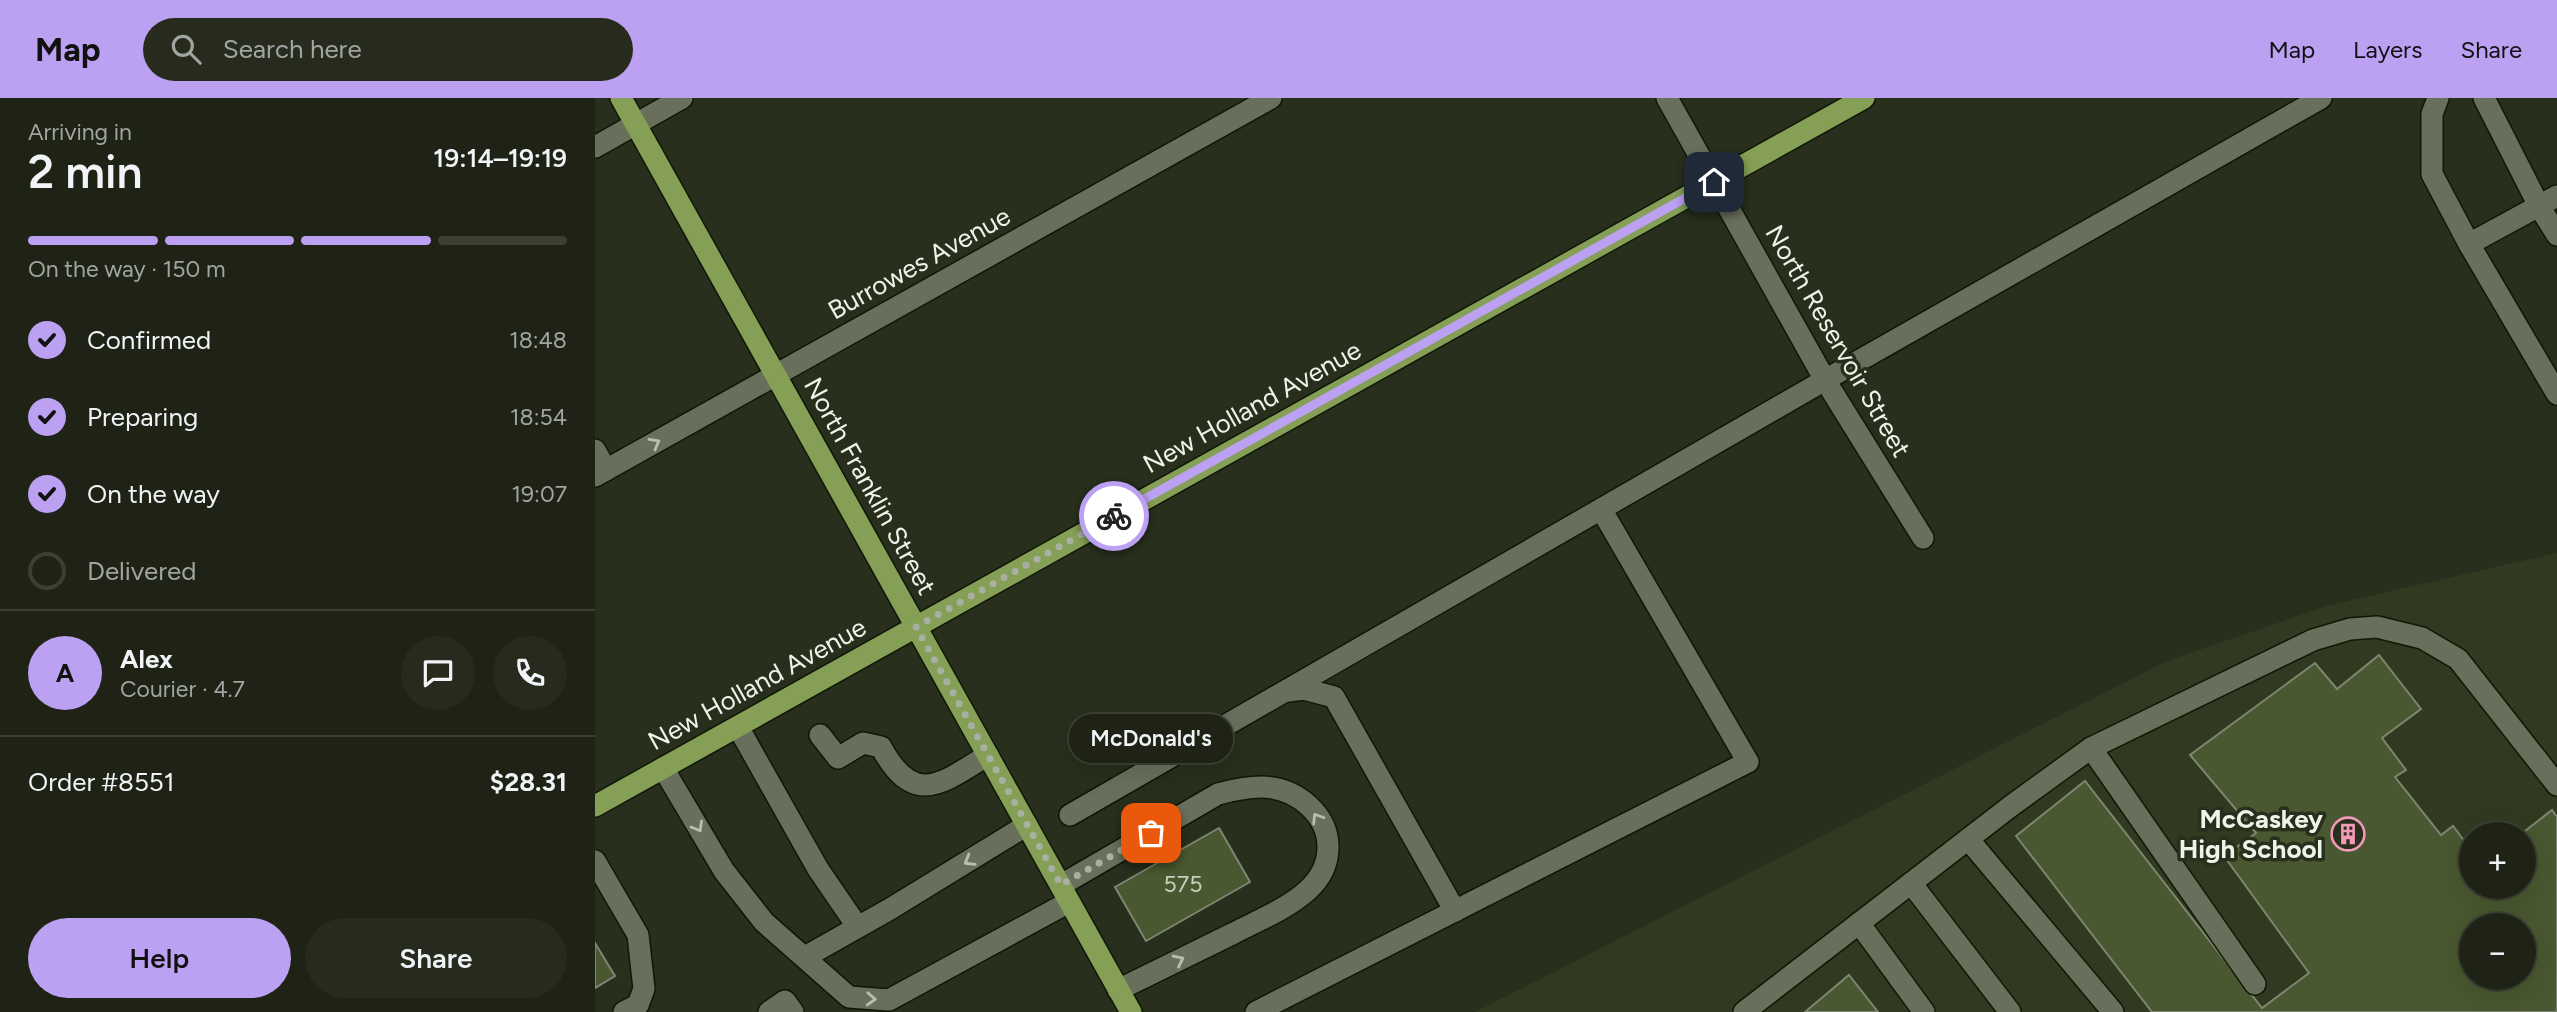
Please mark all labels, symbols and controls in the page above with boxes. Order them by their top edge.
search box [143,18,633,81]
text: Map [35,30,101,69]
icon: search [167,30,205,68]
text: Search here [223,33,362,65]
text: Map [2268,35,2315,64]
text: Layers [2353,35,2422,64]
text: Share [2460,35,2522,64]
text: Arriving in [28,118,132,146]
text: 19:14–19:19 [433,142,567,174]
text: 2 min [28,144,143,200]
pin [1684,152,1744,212]
icon: home [1695,163,1733,201]
street label: Burrowes Avenue [822,200,1016,326]
street label: North Reservoir Street [1758,219,1918,463]
text: On the way · 150 m [28,255,225,283]
icon: check [28,321,66,359]
text: Confirmed [87,324,211,356]
text: 18:48 [509,326,567,354]
street label: New Holland Avenue [1137,334,1367,480]
street label: North Franklin Street [797,372,943,600]
icon: check [28,398,66,436]
text: Preparing [87,401,198,433]
text: 18:54 [510,403,567,431]
one-way arrow [647,438,660,451]
icon: check [28,475,66,513]
text: On the way [87,478,220,510]
text: 19:07 [512,480,567,508]
courier [1079,481,1149,551]
icon: bike [1095,497,1133,535]
text: Delivered [87,555,196,587]
street label: New Holland Avenue [642,611,872,757]
button: chat [401,636,475,710]
button: phone [493,636,567,710]
text: Alex [120,643,173,675]
text: A [56,657,74,689]
text: Courier · 4.7 [120,675,245,703]
callout: McDonald's [1069,714,1233,763]
text: McDonald's [1090,724,1212,752]
text: Order #8551 [28,766,175,798]
text: $28.31 [490,766,567,798]
pin [1121,803,1181,863]
place label: McCaskey High School [2179,803,2323,865]
one-way arrow [1313,813,1326,826]
icon: bag [1132,814,1170,852]
building icon: McCaskey High School [2329,815,2367,853]
one-way arrow [690,820,703,832]
map controls [2459,822,2536,990]
button: + [2459,822,2536,899]
one-way arrow [963,852,976,865]
house number: 575 [1164,870,1202,898]
button: − [2459,913,2536,990]
button: Help [28,918,291,998]
button: Share [305,918,567,998]
one-way arrow [1172,954,1184,968]
one-way arrow [866,991,877,1006]

